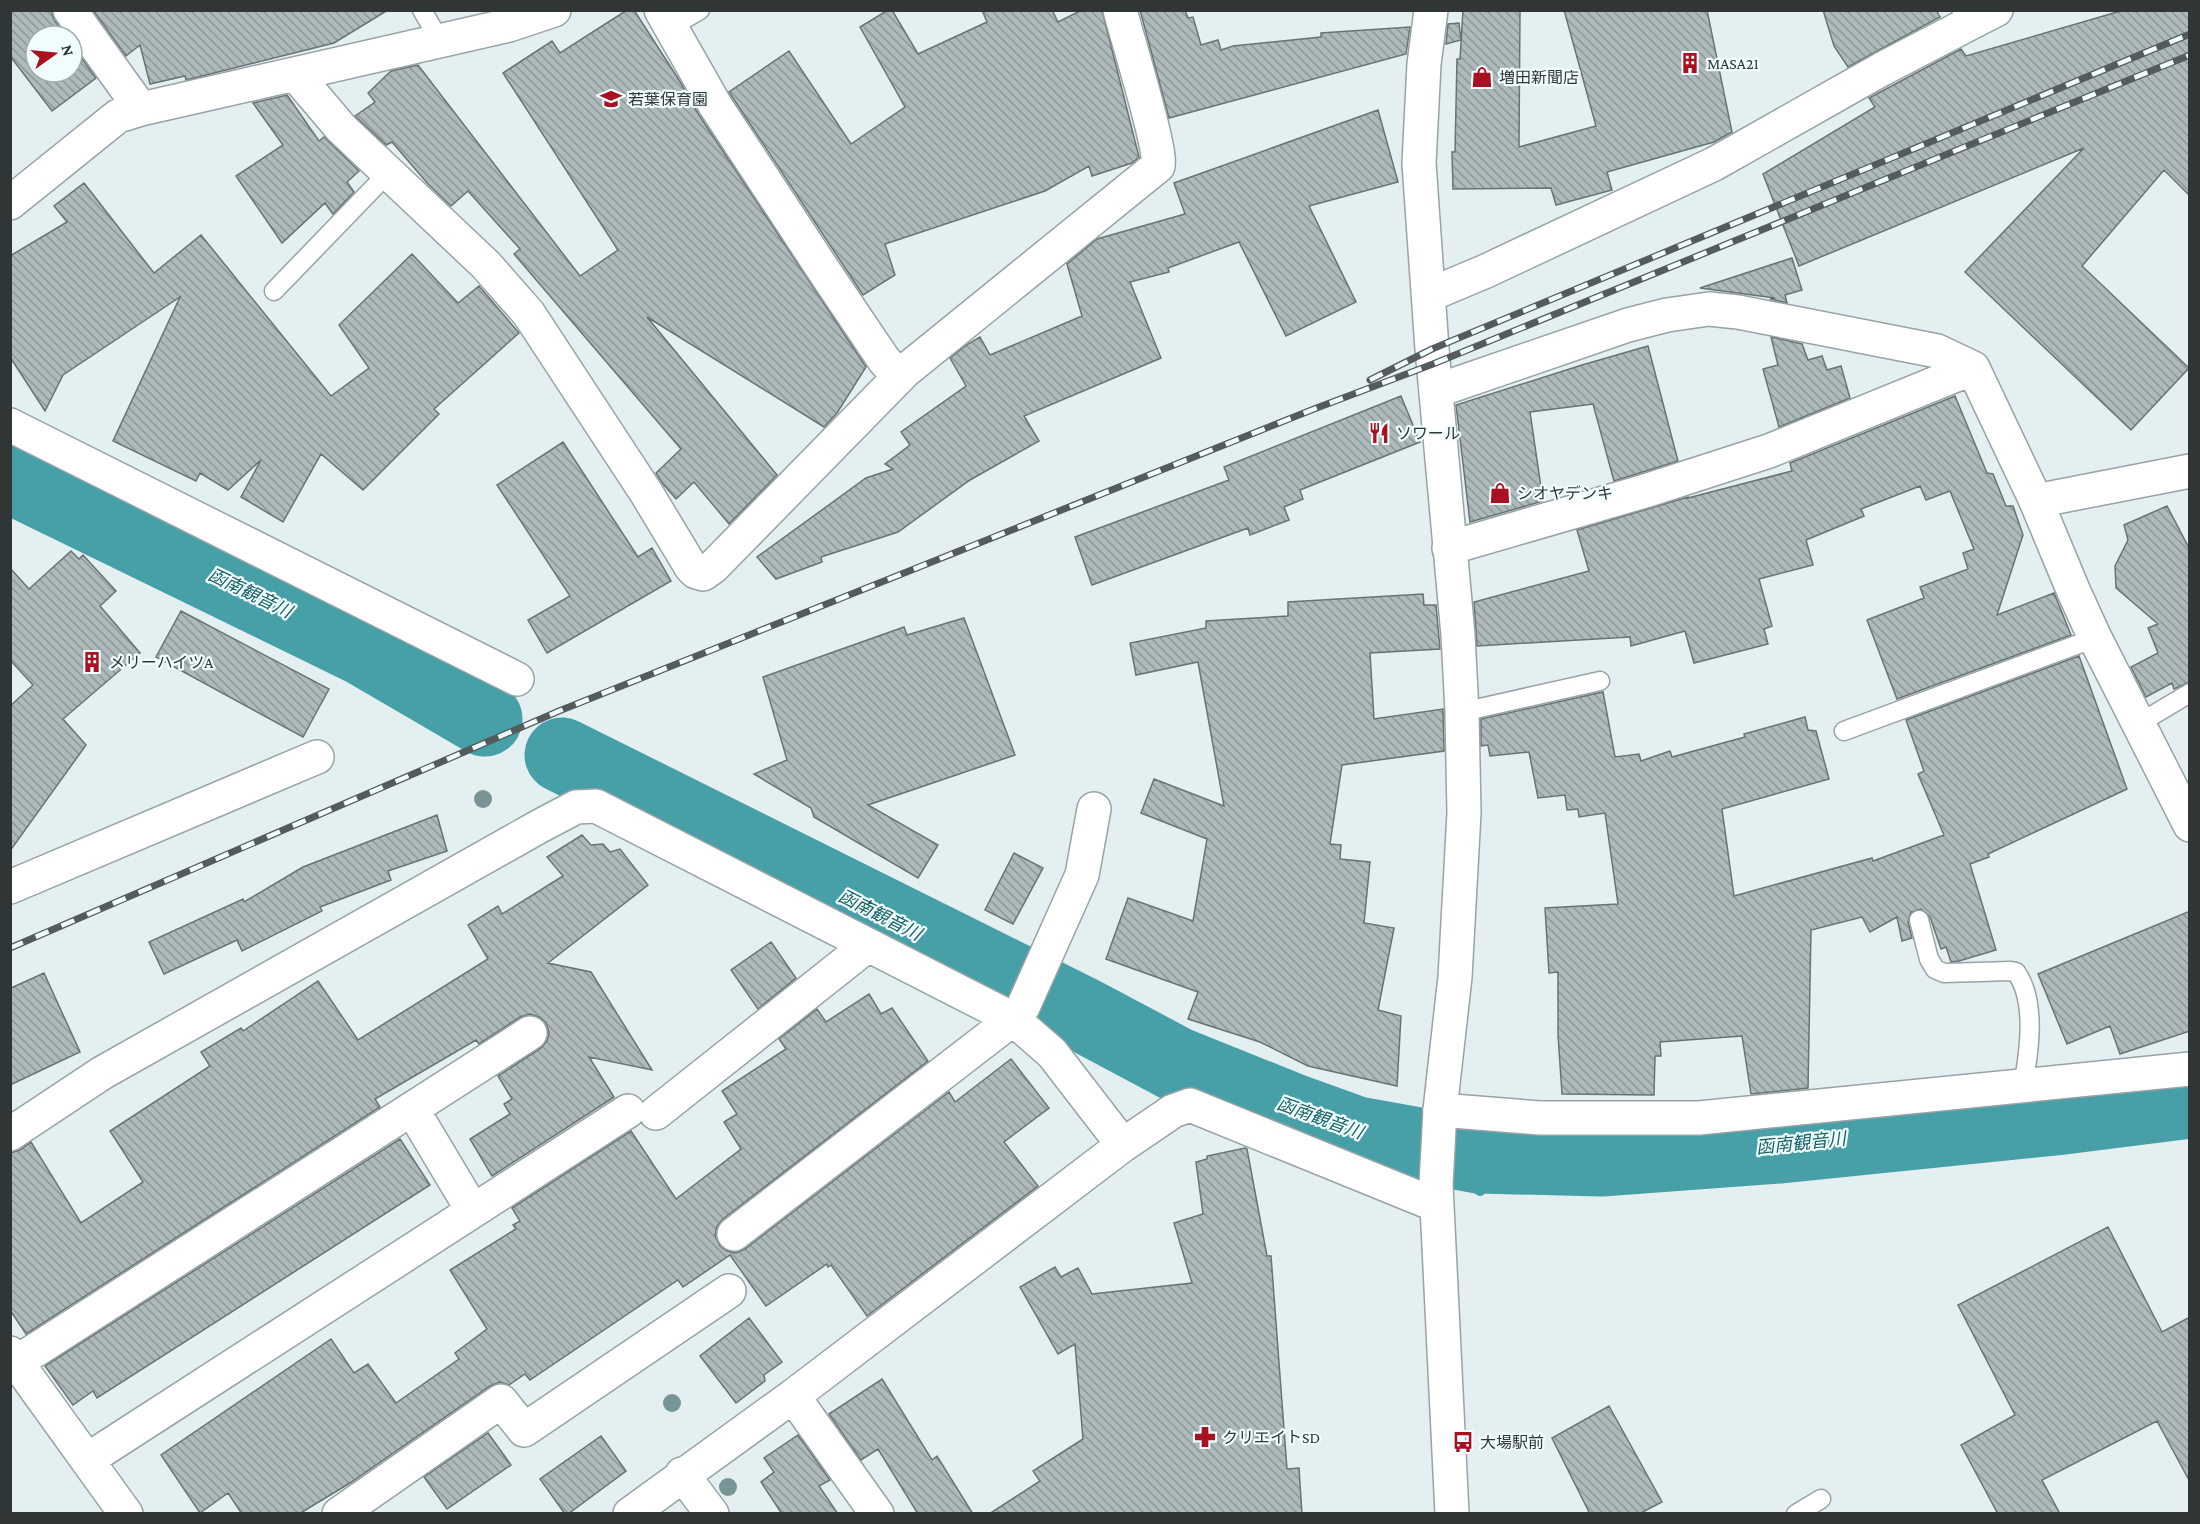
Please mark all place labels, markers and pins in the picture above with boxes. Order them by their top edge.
building icon: MASA21 [1678,51,1702,75]
place label: MASA21 [1707,55,1759,72]
shop icon: 増田新聞店 [1470,65,1494,89]
place label: 増田新聞店 [1499,69,1579,86]
school or university icon: 若葉保育園 [599,87,623,111]
place label: 若葉保育園 [628,91,708,108]
restaurant icon: ソワール [1367,421,1391,445]
place label: ソワール [1396,425,1460,442]
shop icon: シオヤデンキ [1488,481,1512,505]
place label: シオヤデンキ [1517,485,1613,502]
building icon: メリーハイツA [80,650,104,674]
place label: メリーハイツA [109,654,214,671]
pharmacy icon: クリエイトSD [1193,1425,1217,1449]
place label: クリエイトSD [1222,1429,1320,1446]
bus stop icon: 大場駅前 [1451,1430,1475,1454]
place label: 大場駅前 [1480,1434,1544,1451]

